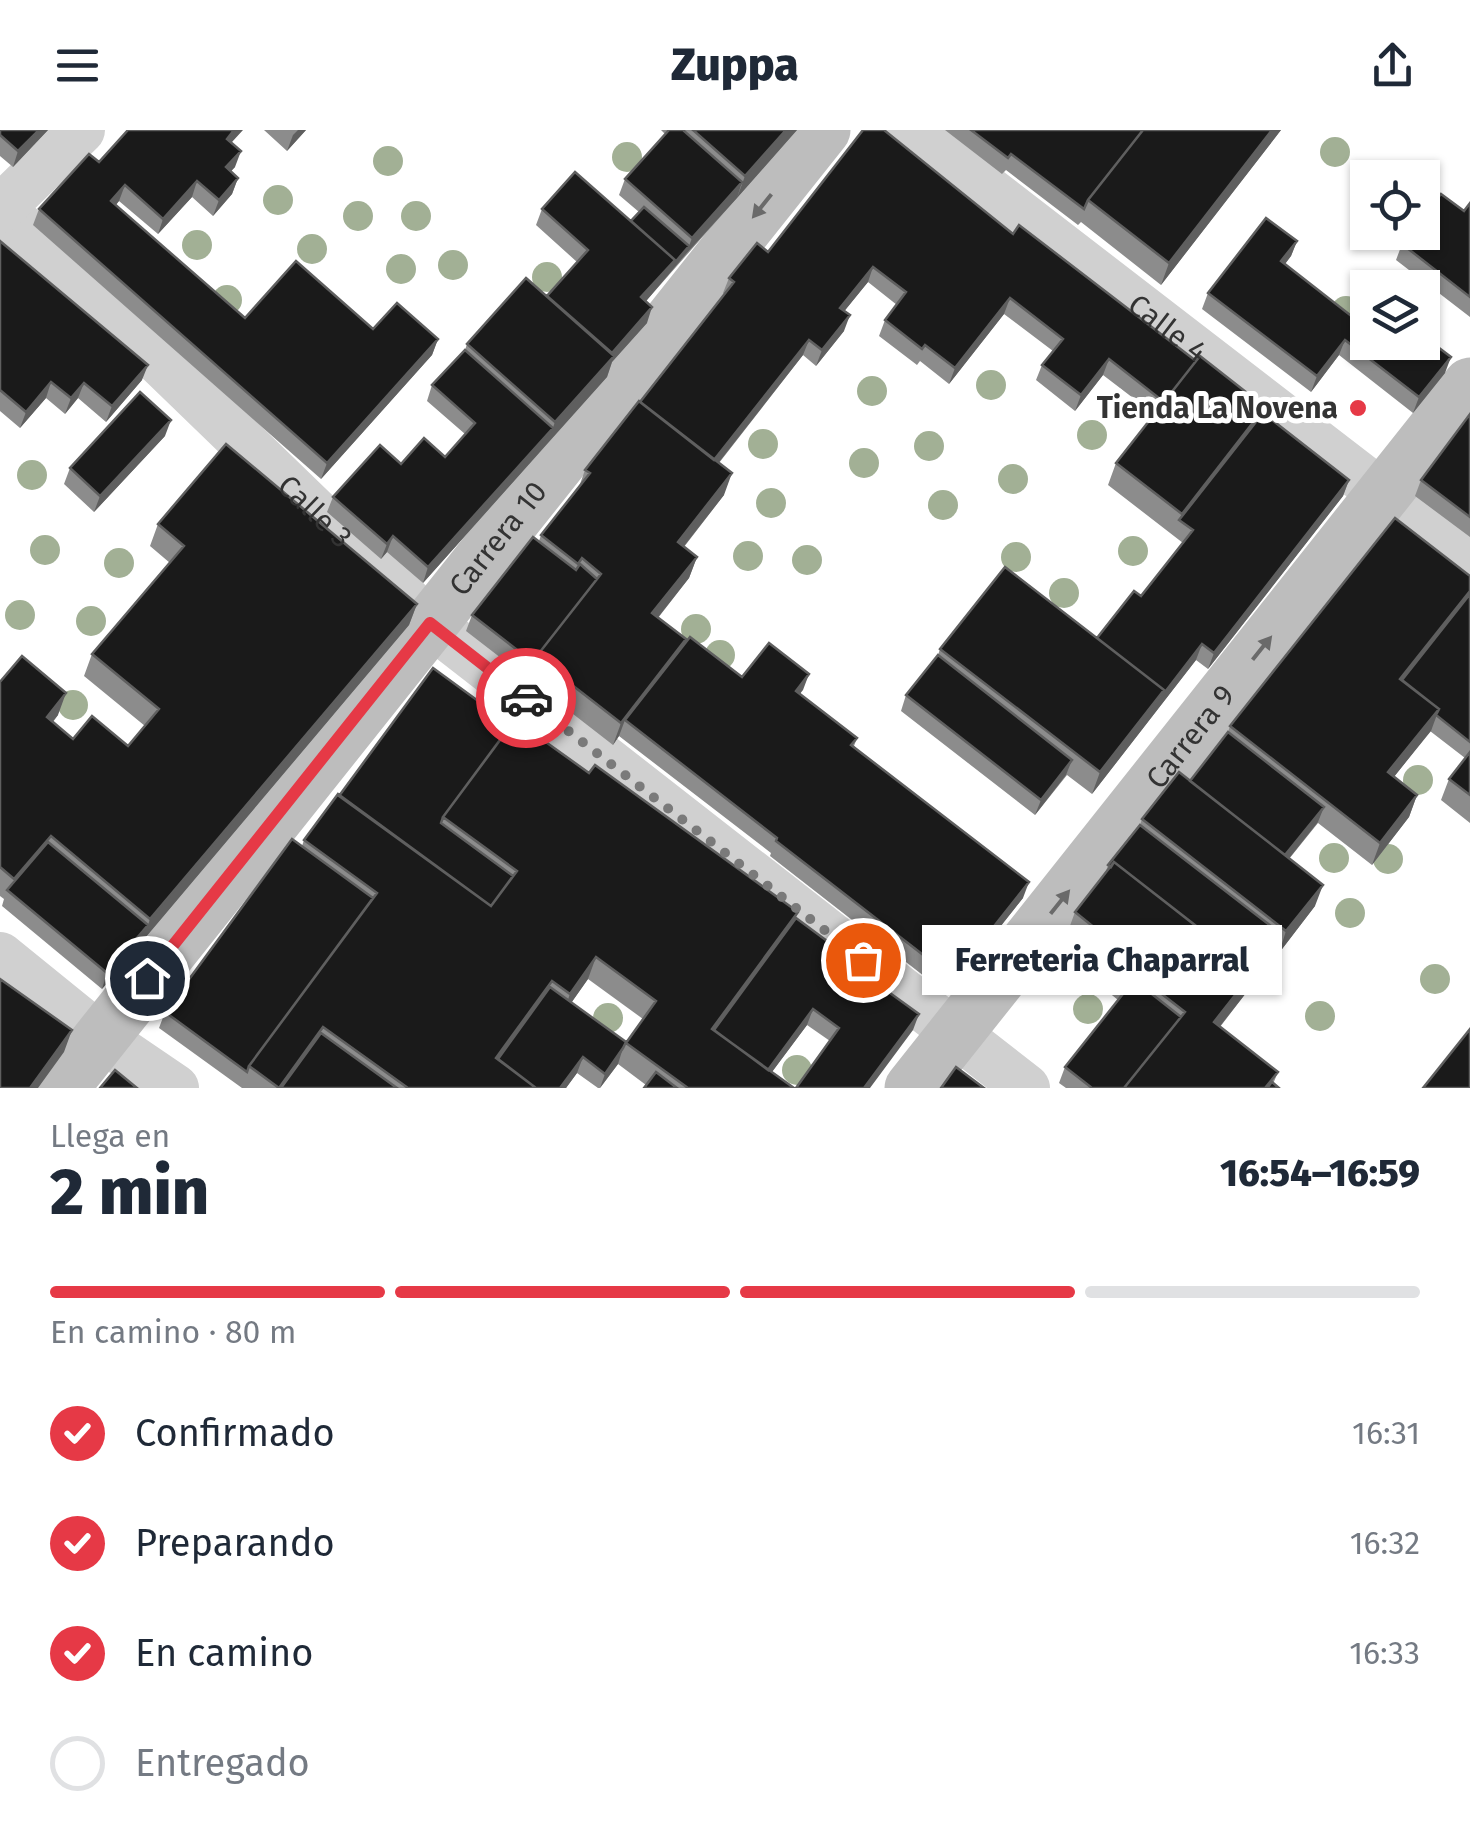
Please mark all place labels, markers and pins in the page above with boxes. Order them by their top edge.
place label: Tienda La Novena [1097,390,1338,426]
marker: Tienda La Novena [1347,397,1369,419]
pin [821,918,906,1003]
callout: Ferreteria Chaparral [923,925,1283,995]
pin [105,936,190,1021]

